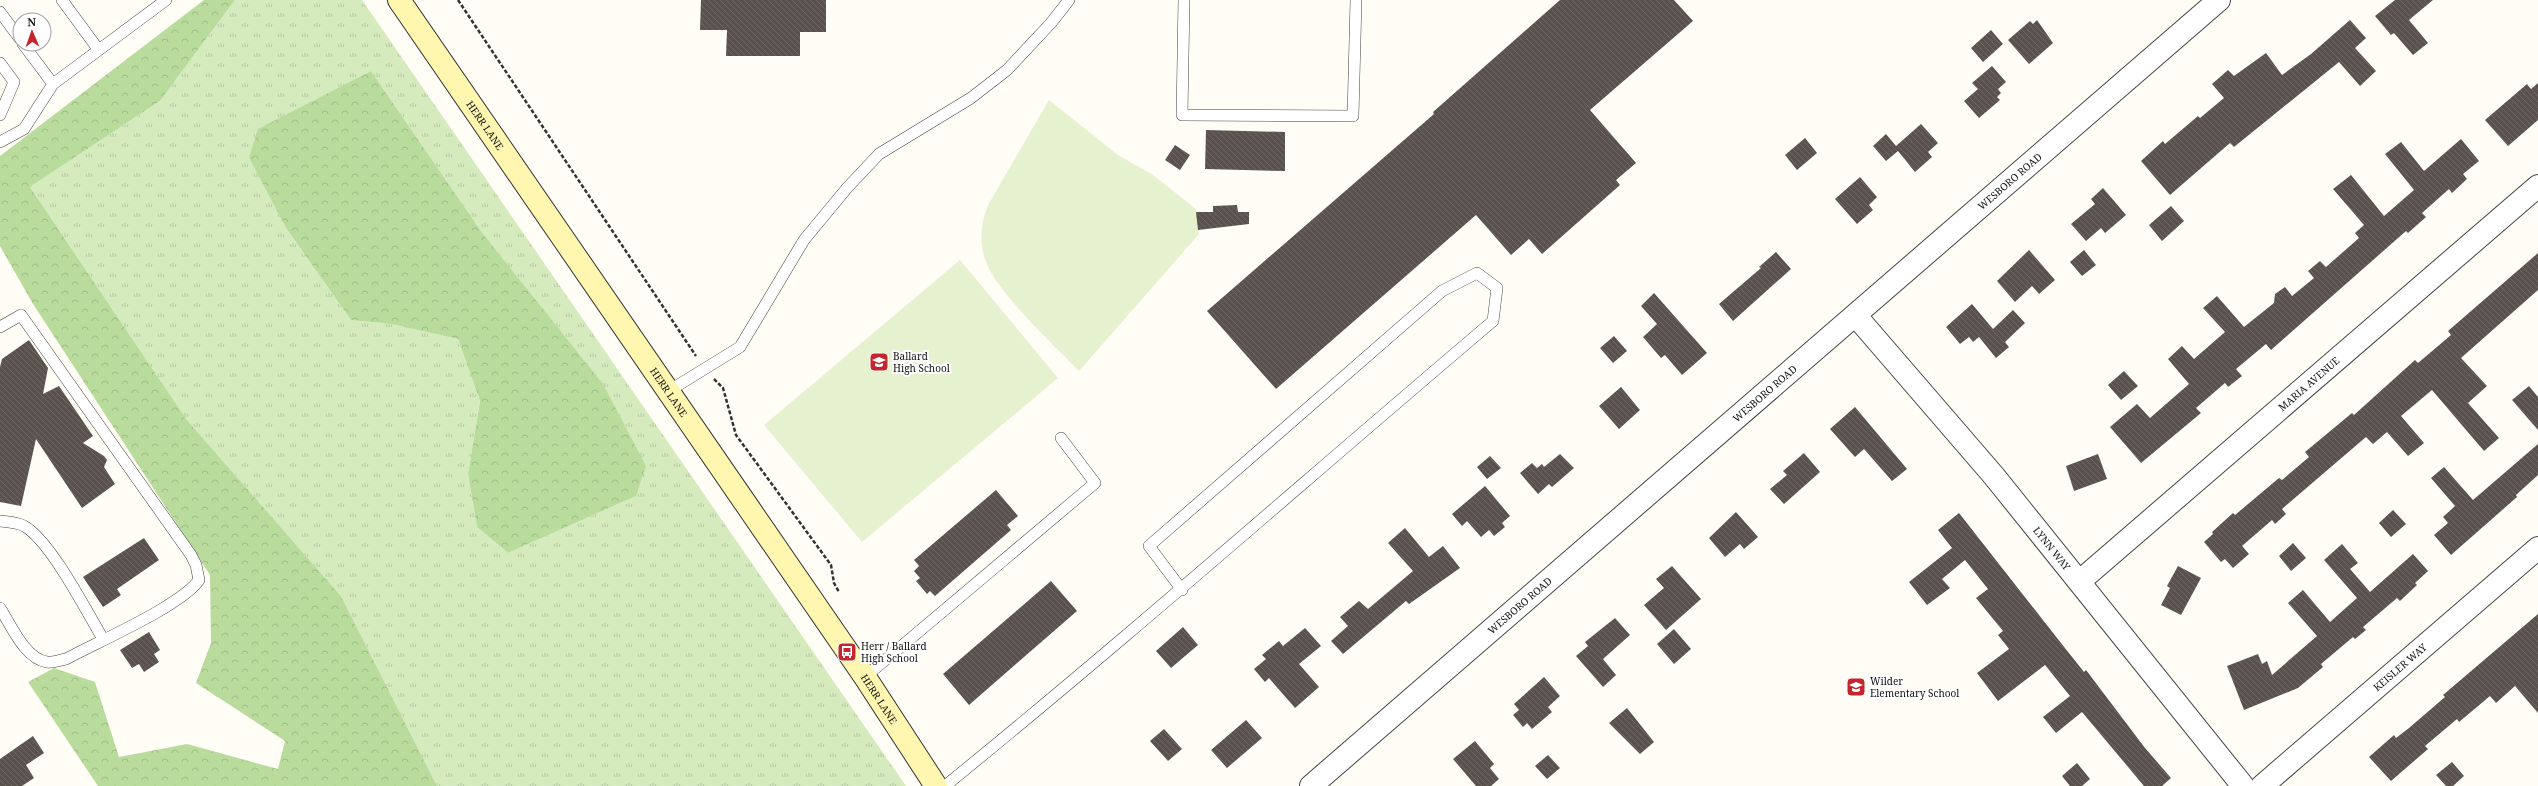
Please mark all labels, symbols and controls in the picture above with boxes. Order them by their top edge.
north arrow [12,12,52,52]
text: N [27,14,37,29]
street label: HERR LANE [463,98,507,153]
street label: WESBORO ROAD [1975,150,2045,213]
place label: Ballard High School [893,349,950,375]
school or university icon: Ballard High School [868,351,890,373]
street label: MARIA AVENUE [2275,353,2342,414]
street label: WESBORO ROAD [1730,362,1800,425]
street label: HERR LANE [647,365,691,420]
street label: LYNN WAY [2030,524,2074,574]
street label: WESBORO ROAD [1485,574,1555,637]
place label: Herr / Ballard High School [861,639,927,665]
street label: KEISLER WAY [2370,640,2430,694]
bus stop icon: Herr / Ballard High School [836,641,858,663]
street label: HERR LANE [858,671,901,727]
place label: Wilder Elementary School [1870,674,1959,700]
school or university icon: Wilder Elementary School [1845,676,1867,698]

